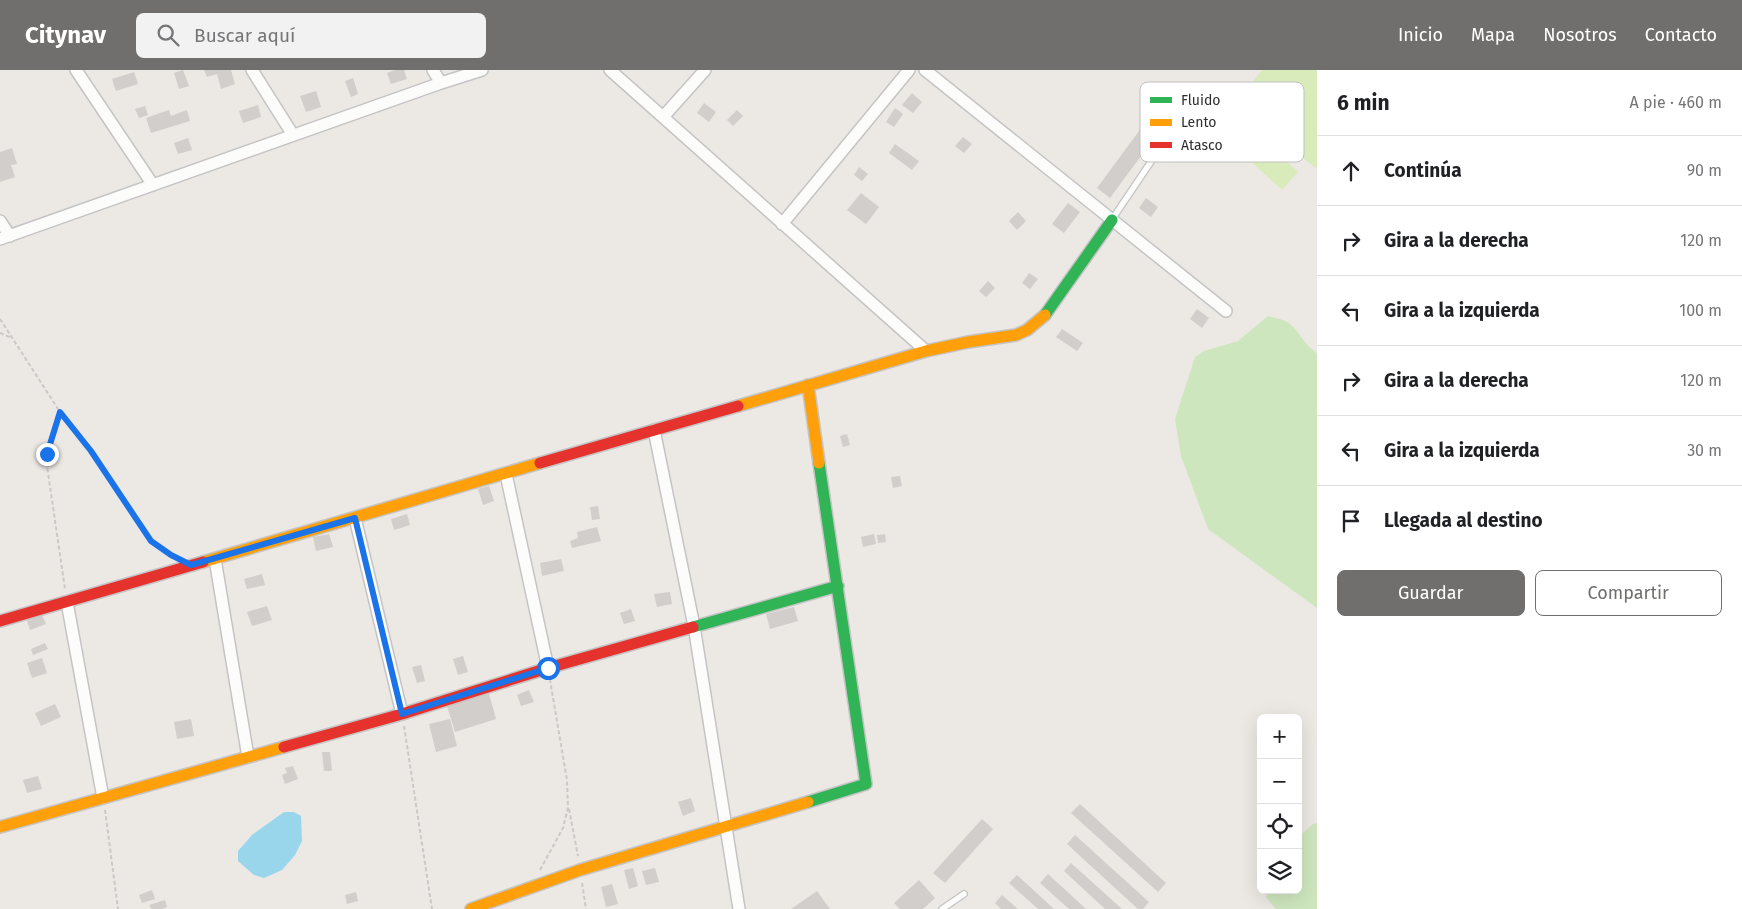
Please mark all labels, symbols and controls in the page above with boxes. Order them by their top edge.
search box [136,13,486,58]
text: Citynav [25,21,106,49]
icon: search [154,21,182,49]
text: Buscar aquí [194,24,295,47]
text: Inicio [1398,24,1443,46]
text: Mapa [1471,24,1515,46]
text: Nosotros [1543,24,1617,46]
text: Contacto [1645,24,1717,46]
legend [1140,82,1304,162]
text: 6 min [1337,90,1390,116]
text: Fluido [1181,92,1220,109]
text: A pie · 460 m [1630,93,1722,112]
text: Lento [1181,114,1216,131]
text: Atasco [1181,137,1223,154]
icon: ahead [1337,157,1365,185]
text: Continúa [1384,159,1462,182]
text: 90 m [1687,161,1722,180]
icon: right [1337,227,1365,255]
text: Gira a la derecha [1384,229,1529,252]
text: 120 m [1680,231,1722,250]
icon: left [1337,297,1365,325]
text: Gira a la izquierda [1384,299,1540,322]
text: 100 m [1679,301,1722,320]
icon: right [1337,367,1365,395]
text: Gira a la derecha [1384,369,1529,392]
text: 120 m [1680,371,1722,390]
icon: left [1337,437,1365,465]
text: Gira a la izquierda [1384,439,1540,462]
text: 30 m [1687,441,1722,460]
route end [36,443,59,466]
icon: arrive [1337,507,1365,535]
text: Llegada al destino [1384,509,1543,532]
button: Guardar [1337,570,1525,616]
button: Compartir [1535,570,1722,616]
route start [537,657,560,680]
map controls [1257,714,1302,894]
button: + [1257,714,1302,759]
button: − [1257,759,1302,804]
button: locate [1257,804,1302,849]
button: layers [1257,849,1302,894]

